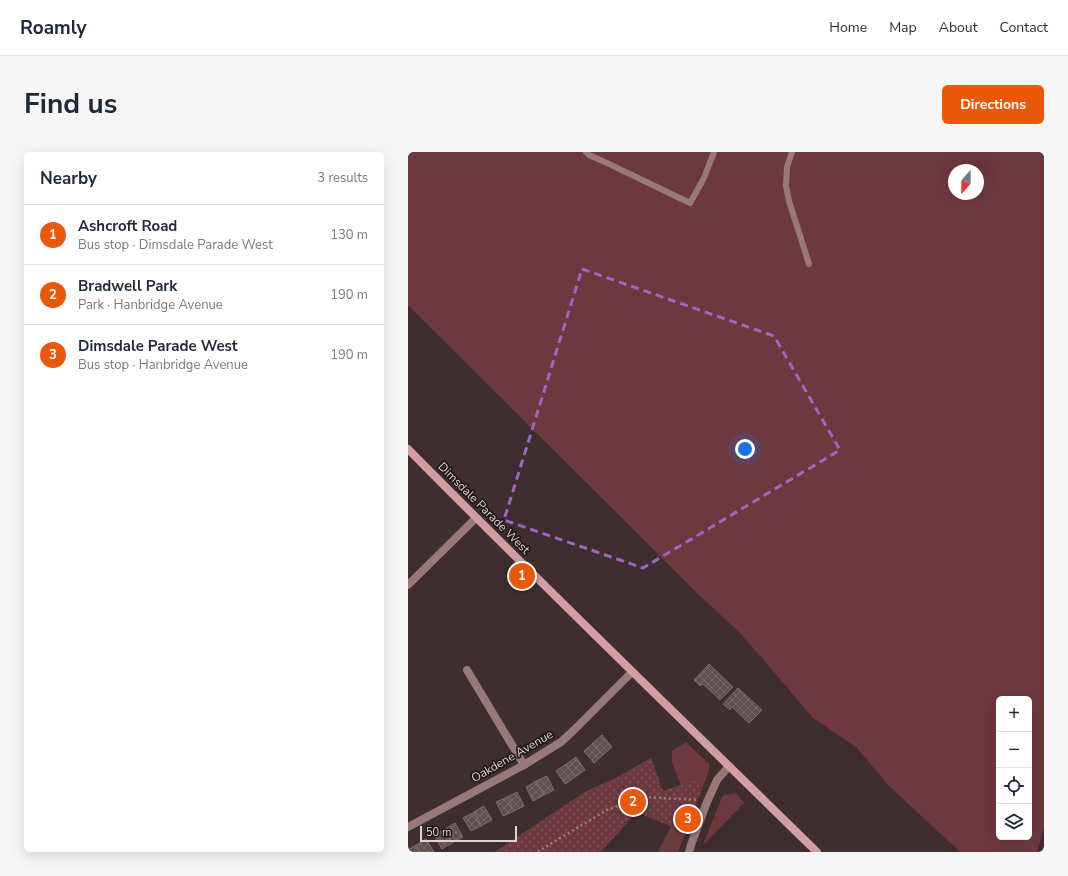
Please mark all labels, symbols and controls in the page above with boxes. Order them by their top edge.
text: Roamly [20,15,87,41]
text: Home [829,18,867,37]
text: Map [889,18,917,37]
text: About [939,18,978,37]
text: Contact [1000,18,1048,37]
text: Find us [24,85,118,123]
button: Directions [942,85,1044,124]
north arrow [948,164,984,200]
text: Nearby [40,167,97,190]
text: 3 results [317,169,368,187]
text: Ashcroft Road [78,216,177,236]
text: 1 [49,226,57,244]
text: 130 m [330,226,368,244]
text: Bus stop · Dimsdale Parade West [78,236,273,254]
text: Bradwell Park [78,276,177,296]
text: 2 [49,286,57,304]
text: 190 m [330,286,368,304]
text: Park · Hanbridge Avenue [78,296,223,314]
text: Dimsdale Parade West [78,336,238,356]
text: 3 [49,346,57,364]
text: 190 m [330,346,368,364]
text: Bus stop · Hanbridge Avenue [78,356,248,374]
your location [735,439,755,459]
street label: Dimsdale Parade West [435,459,534,558]
pin: 1 [509,561,535,591]
map controls [996,696,1032,840]
button: + [996,696,1032,732]
street label: Oakdene Avenue [468,726,556,786]
button: − [996,732,1032,768]
button: locate [996,768,1032,804]
pin: 2 [620,787,646,817]
pin: 3 [675,804,701,834]
button: layers [996,804,1032,840]
scale bar [420,824,517,843]
text: 50 m [426,825,451,840]

